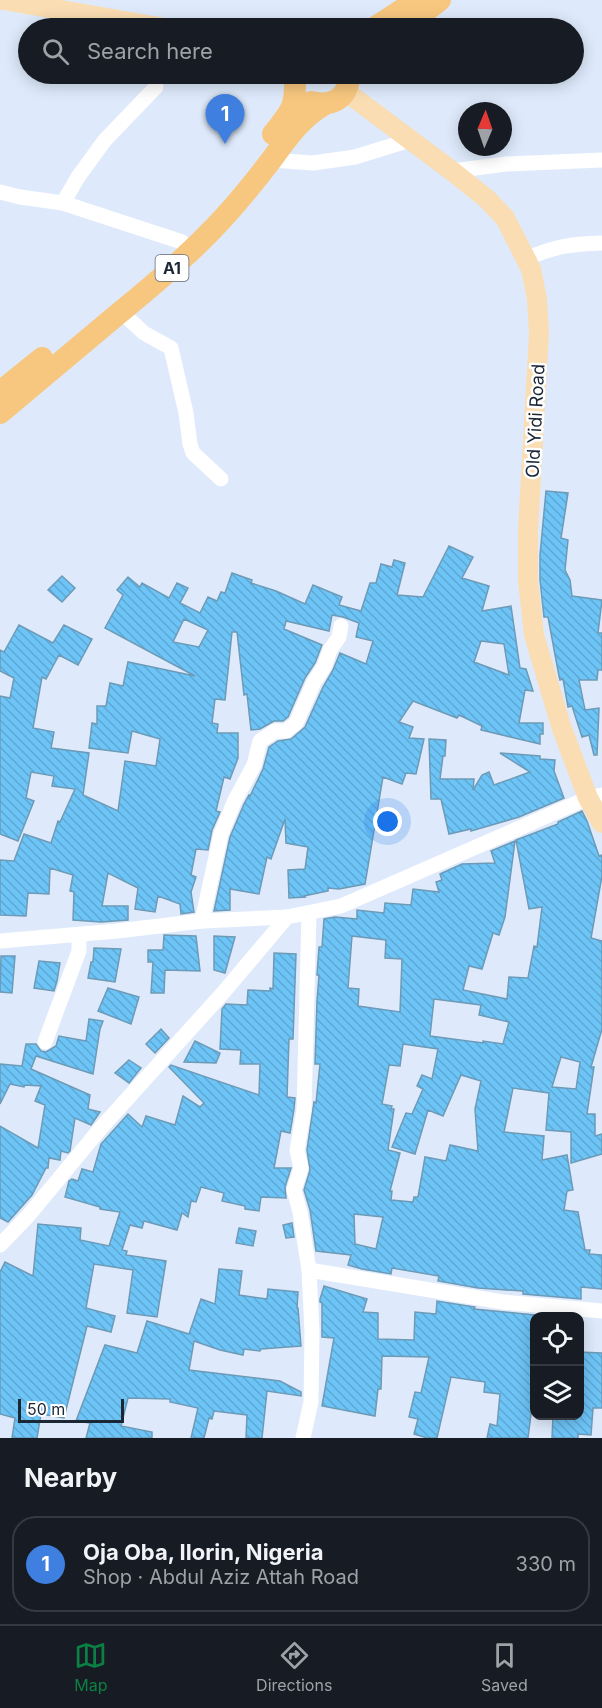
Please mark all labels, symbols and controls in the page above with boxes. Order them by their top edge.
search box [18,18,584,84]
icon: search [39,35,72,68]
text: Search here [87,38,213,64]
pin: 1 [206,94,244,144]
north arrow [458,102,512,156]
road number: A1 [156,255,188,281]
street label: Old Yidi Road [522,363,548,479]
your location [373,807,402,836]
map controls [530,1312,584,1420]
button: locate [530,1312,584,1366]
button: layers [530,1366,584,1420]
scale bar [18,1396,124,1424]
text: 50 m [27,1399,65,1419]
text: Nearby [24,1462,117,1493]
text: Oja Oba, Ilorin, Nigeria [83,1539,323,1565]
text: 1 [41,1552,50,1576]
text: 330 m [516,1552,576,1576]
text: Shop · Abdul Aziz Attah Road [83,1565,359,1589]
tab: Map [74,1639,108,1695]
tab: Directions [256,1639,332,1695]
tab: Saved [481,1639,528,1695]

